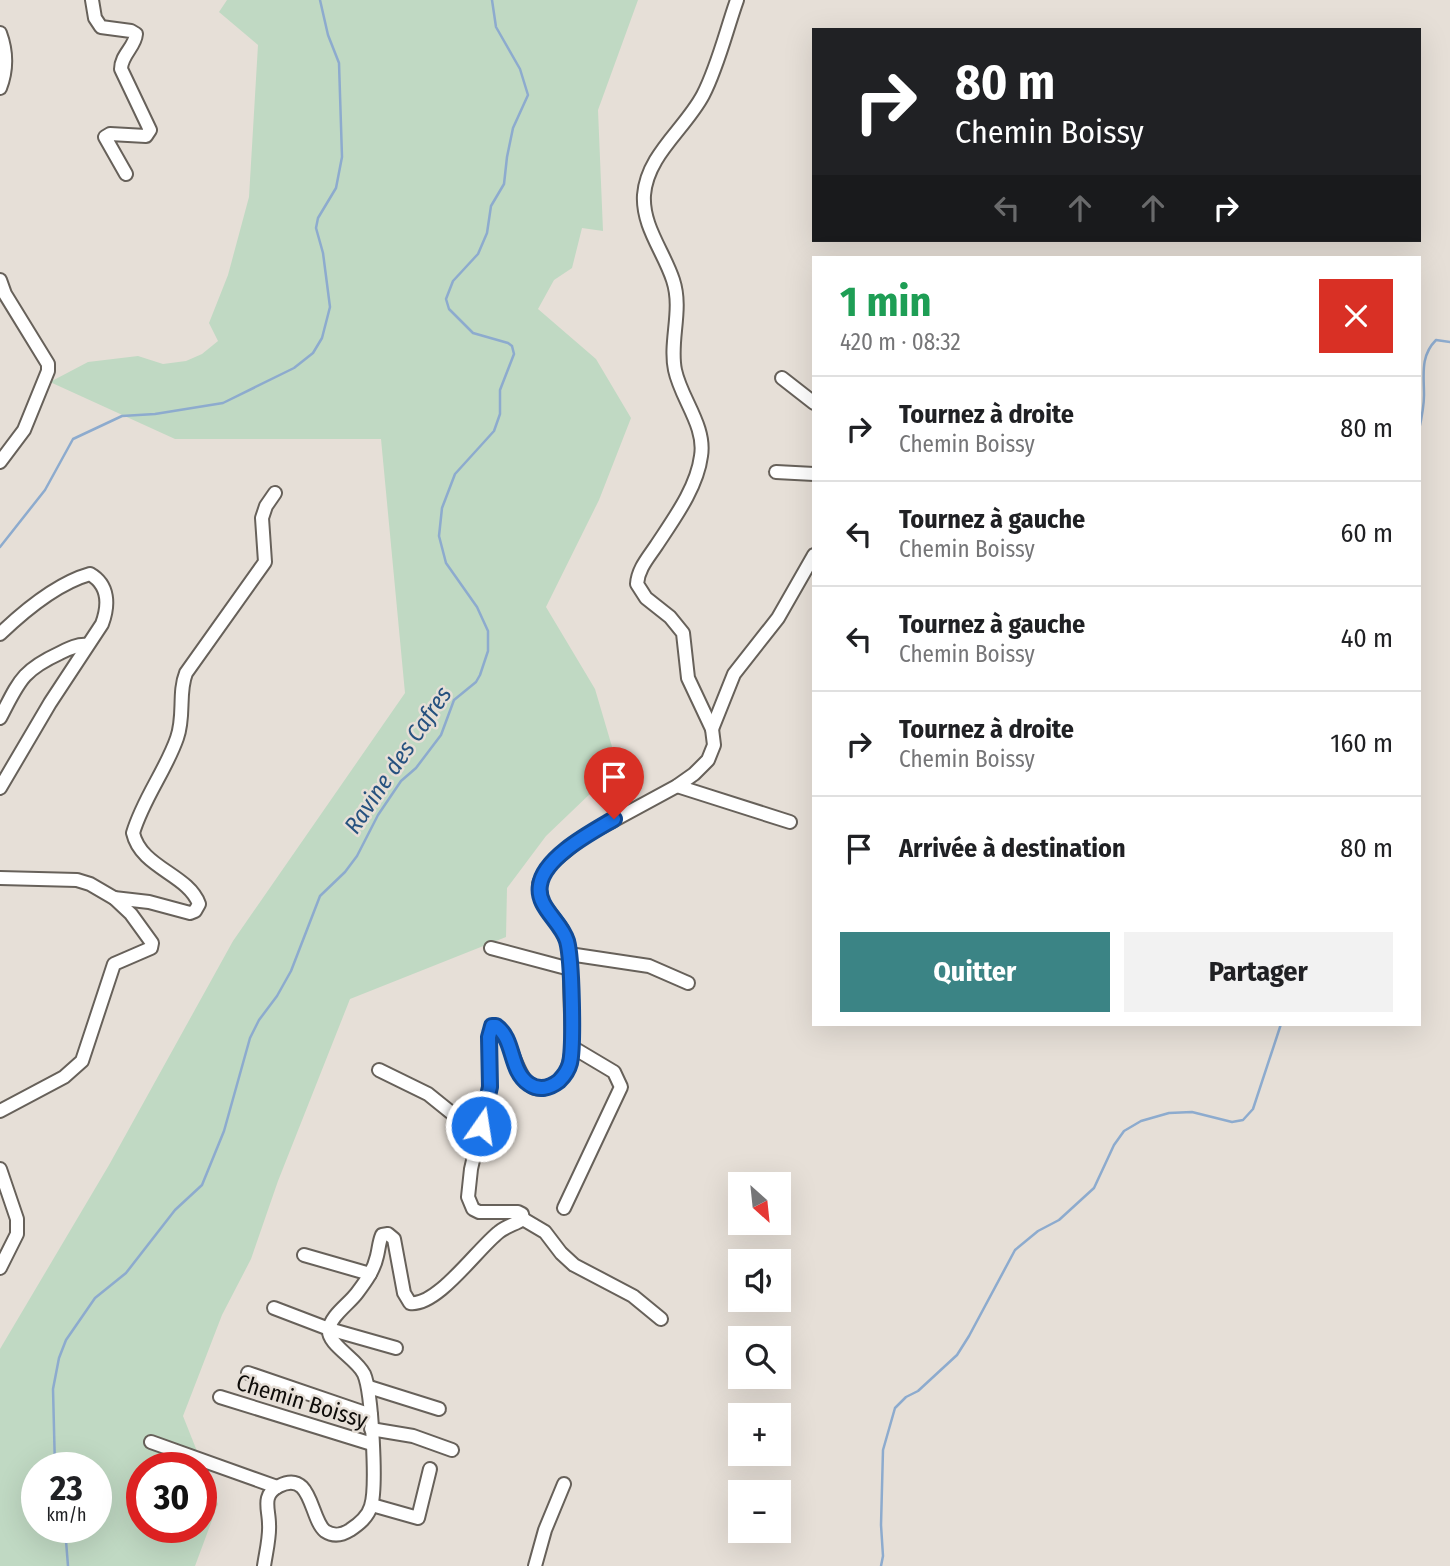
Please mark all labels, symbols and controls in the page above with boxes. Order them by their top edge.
text: 80 m [955,53,1055,112]
icon: right [840,56,931,147]
text: Chemin Boissy [955,113,1144,151]
icon: left [988,189,1026,227]
icon: ahead [1061,189,1099,227]
icon: ahead [1134,189,1172,227]
icon: right [1207,189,1245,227]
text: 1 min [840,277,931,327]
button: close [1319,279,1393,353]
text: 420 m · 08:32 [840,328,961,356]
text: Tournez à droite [899,399,1074,430]
icon: right [840,410,878,448]
text: 80 m [1340,413,1393,444]
text: Chemin Boissy [899,430,1035,458]
text: Tournez à gauche [899,504,1085,535]
icon: left [840,515,878,553]
text: 60 m [1340,518,1393,549]
text: Chemin Boissy [899,535,1035,563]
text: Tournez à gauche [899,609,1085,640]
icon: left [840,620,878,658]
text: 40 m [1341,623,1393,654]
text: Chemin Boissy [899,640,1035,668]
water label: Ravine des Cafres [338,681,458,839]
text: Tournez à droite [899,714,1074,745]
icon: right [840,725,878,763]
text: 160 m [1330,728,1393,759]
text: Chemin Boissy [899,745,1035,773]
pin [584,747,644,819]
icon: arrive [595,758,633,796]
icon: arrive [840,830,878,868]
text: Arrivée à destination [899,833,1126,864]
text: 80 m [1340,833,1393,864]
button: Quitter [840,932,1110,1012]
button: Partager [1124,932,1393,1012]
position arrow [444,1089,518,1163]
north arrow [728,1172,791,1236]
map controls [728,1172,791,1543]
button: sound [728,1249,791,1312]
button: search [728,1326,791,1389]
street label: Chemin Boissy [233,1368,372,1434]
button: + [728,1403,791,1466]
speed limit sign: 30 [126,1452,217,1543]
text: 23 [50,1467,83,1509]
button: − [728,1480,791,1543]
text: km/h [46,1504,87,1526]

